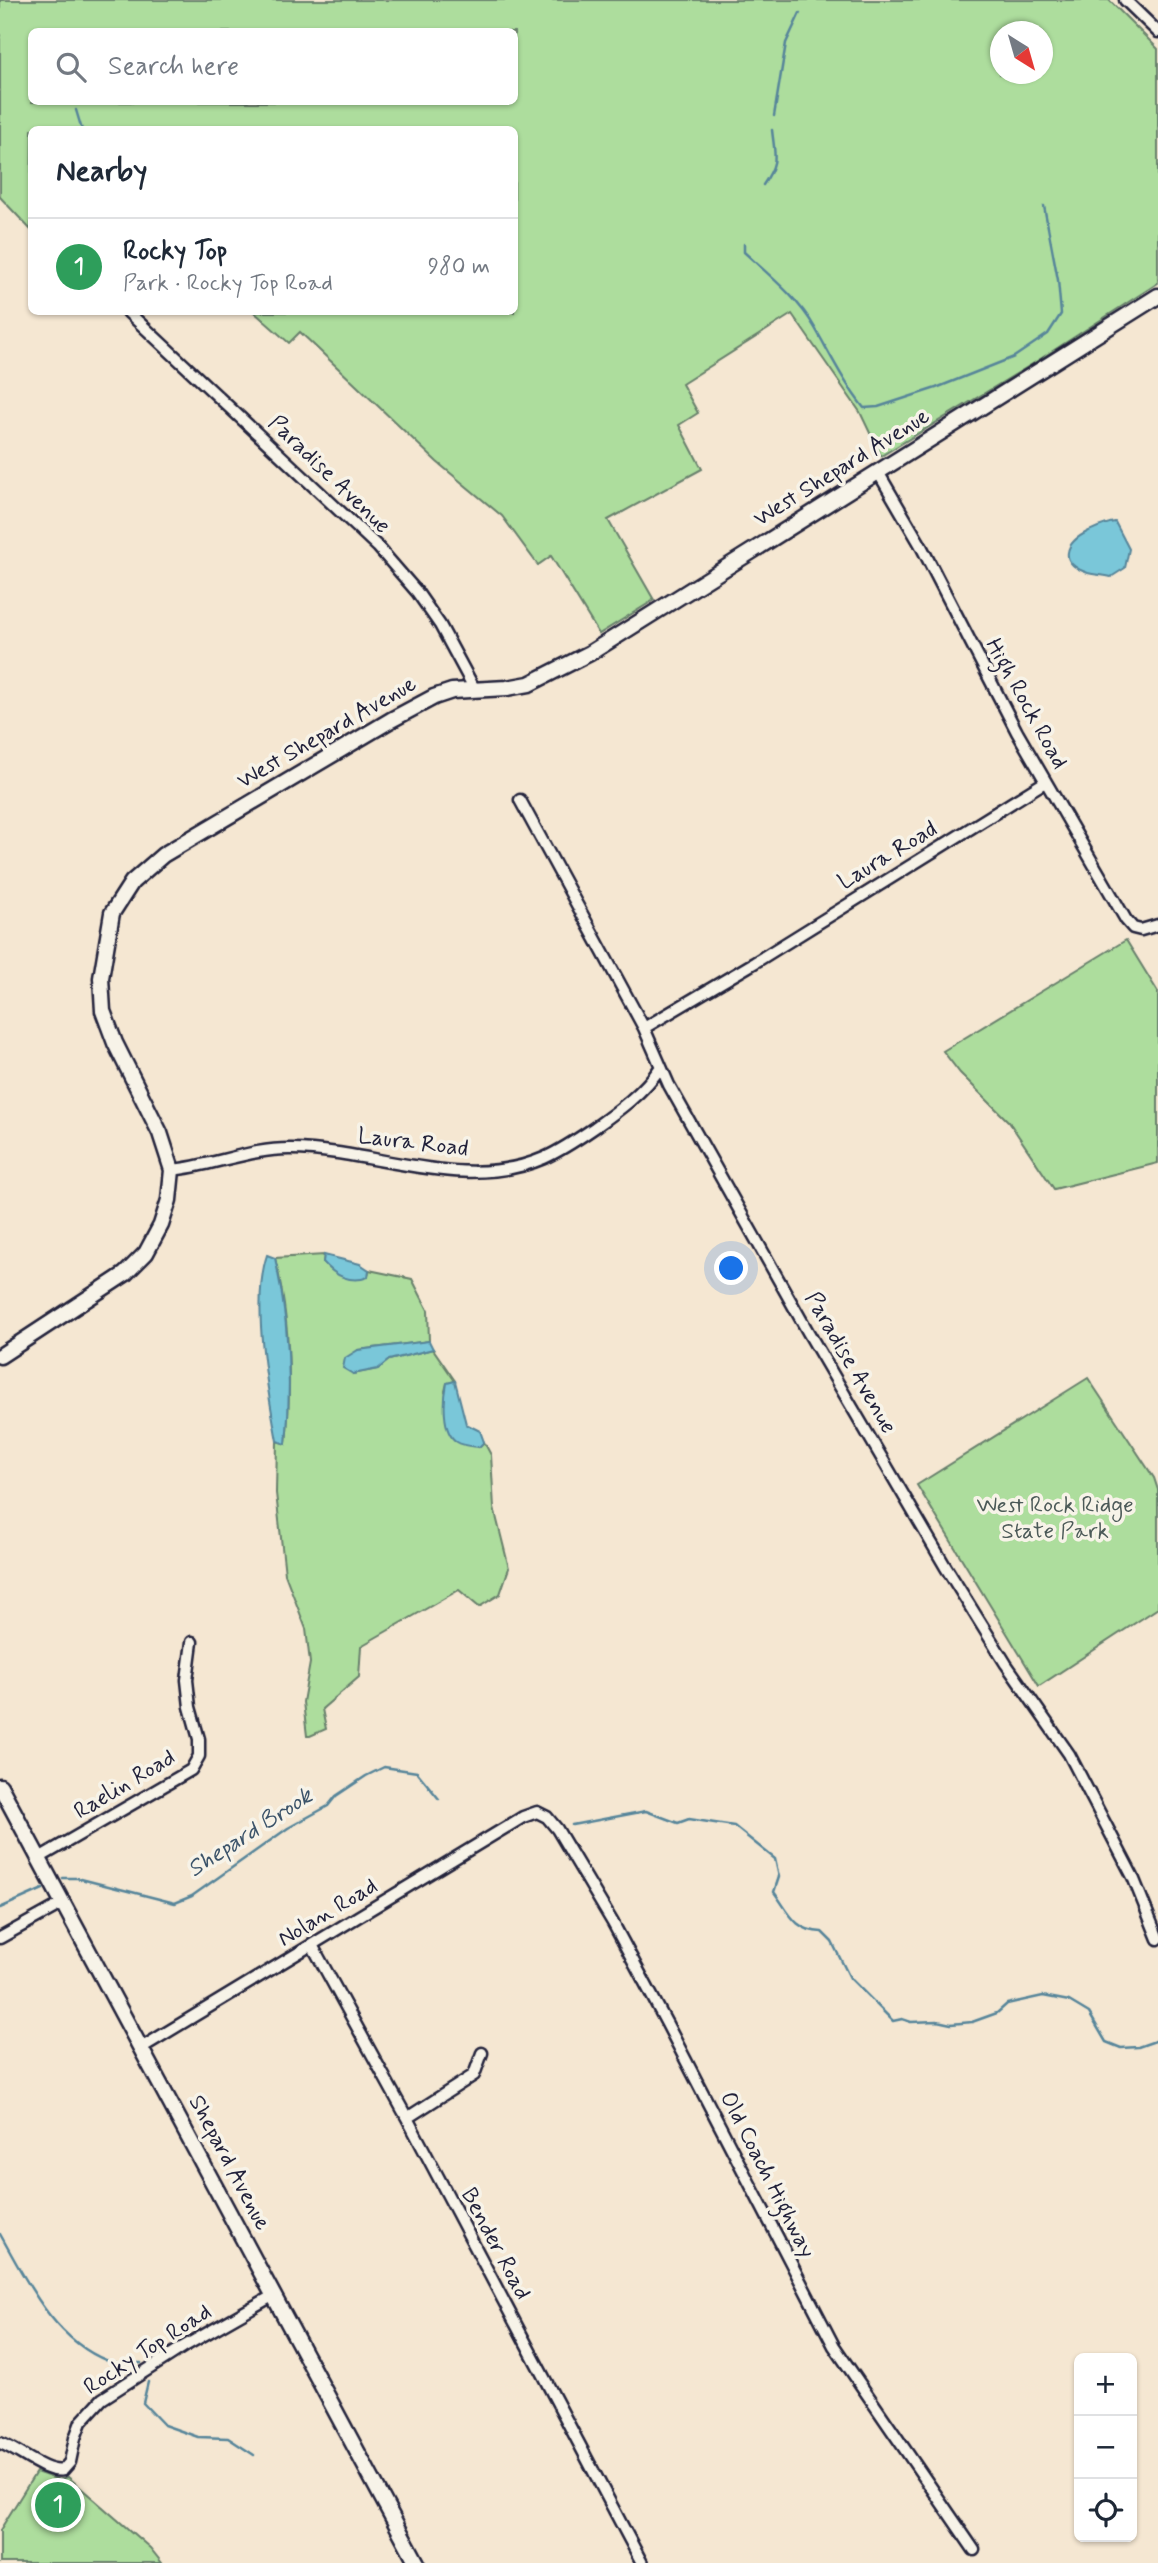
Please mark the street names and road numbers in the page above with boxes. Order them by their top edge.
street label: West Shepard Avenue [748,402,936,534]
street label: Paradise Avenue [261,409,397,541]
street label: High Rock Road [976,633,1074,776]
street label: West Shepard Avenue [232,669,422,797]
street label: Laura Road [833,815,943,897]
street label: Laura Road [356,1121,470,1165]
street label: Paradise Avenue [797,1287,903,1439]
street label: Raelin Road [69,1743,181,1827]
street label: Nolan Road [273,1872,383,1954]
street label: Old Coach Highway [710,2087,822,2264]
street label: Shepard Avenue [181,2090,277,2236]
street label: Bender Road [453,2183,537,2305]
street label: Rocky Top Road [78,2298,218,2402]

